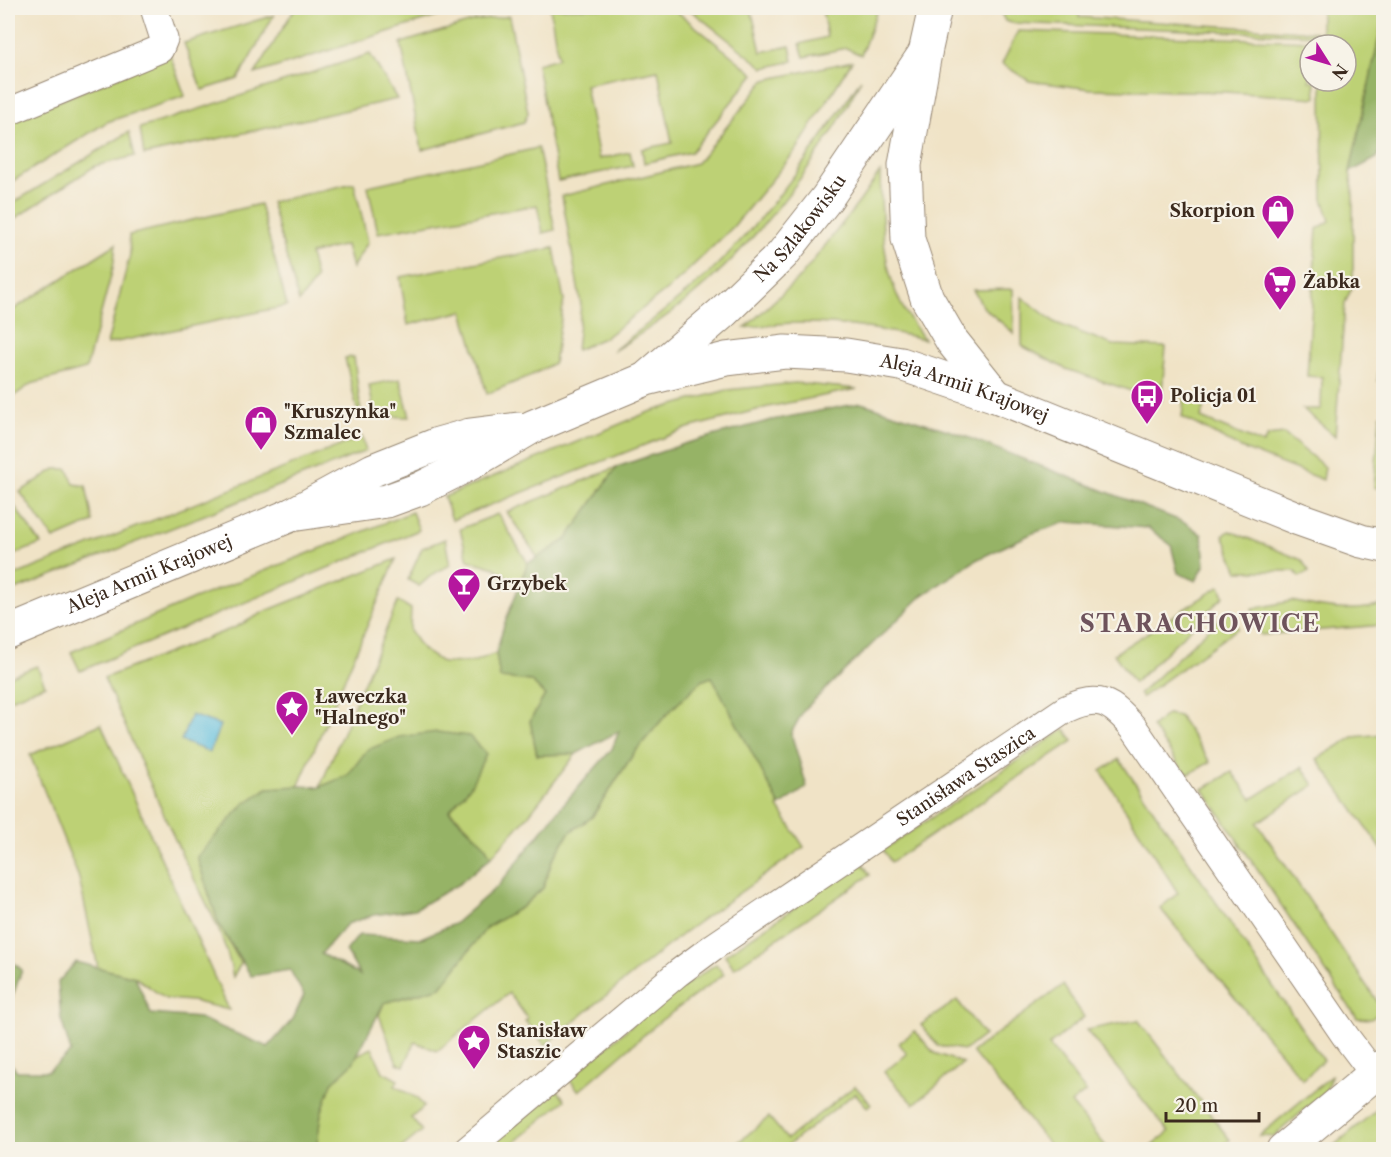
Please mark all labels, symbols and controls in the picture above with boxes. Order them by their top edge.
north arrow [1298,33,1358,93]
text: N [1328,60,1352,84]
street label: Na Szlakowisku [750,170,851,287]
shop icon: Skorpion [1260,193,1296,240]
place label: Skorpion [1170,200,1256,222]
supermarket icon: Żabka [1262,264,1298,311]
place label: Żabka [1303,270,1361,293]
street label: Aleja Armii Krajowej [877,350,1052,427]
bus stop icon: Policja 01 [1129,378,1165,425]
place label: Policja 01 [1170,385,1256,407]
place label: "Kruszynka" Szmalec [284,401,396,444]
shop icon: "Kruszynka" Szmalec [243,404,279,451]
street label: Aleja Armii Krajowej [62,530,235,619]
bar icon: Grzybek [446,566,482,613]
place label: Grzybek [487,573,568,595]
district label: STARACHOWICE [1079,609,1321,638]
place label: Ławeczka "Halnego" [315,686,408,729]
place icon: Ławeczka "Halnego" [274,689,310,736]
street label: Stanisława Staszica [892,722,1040,831]
place label: Stanisław Staszic [497,1020,588,1063]
place icon: Stanisław Staszic [456,1023,492,1070]
scale bar [1166,1085,1259,1123]
text: 20 m [1175,1095,1219,1117]

